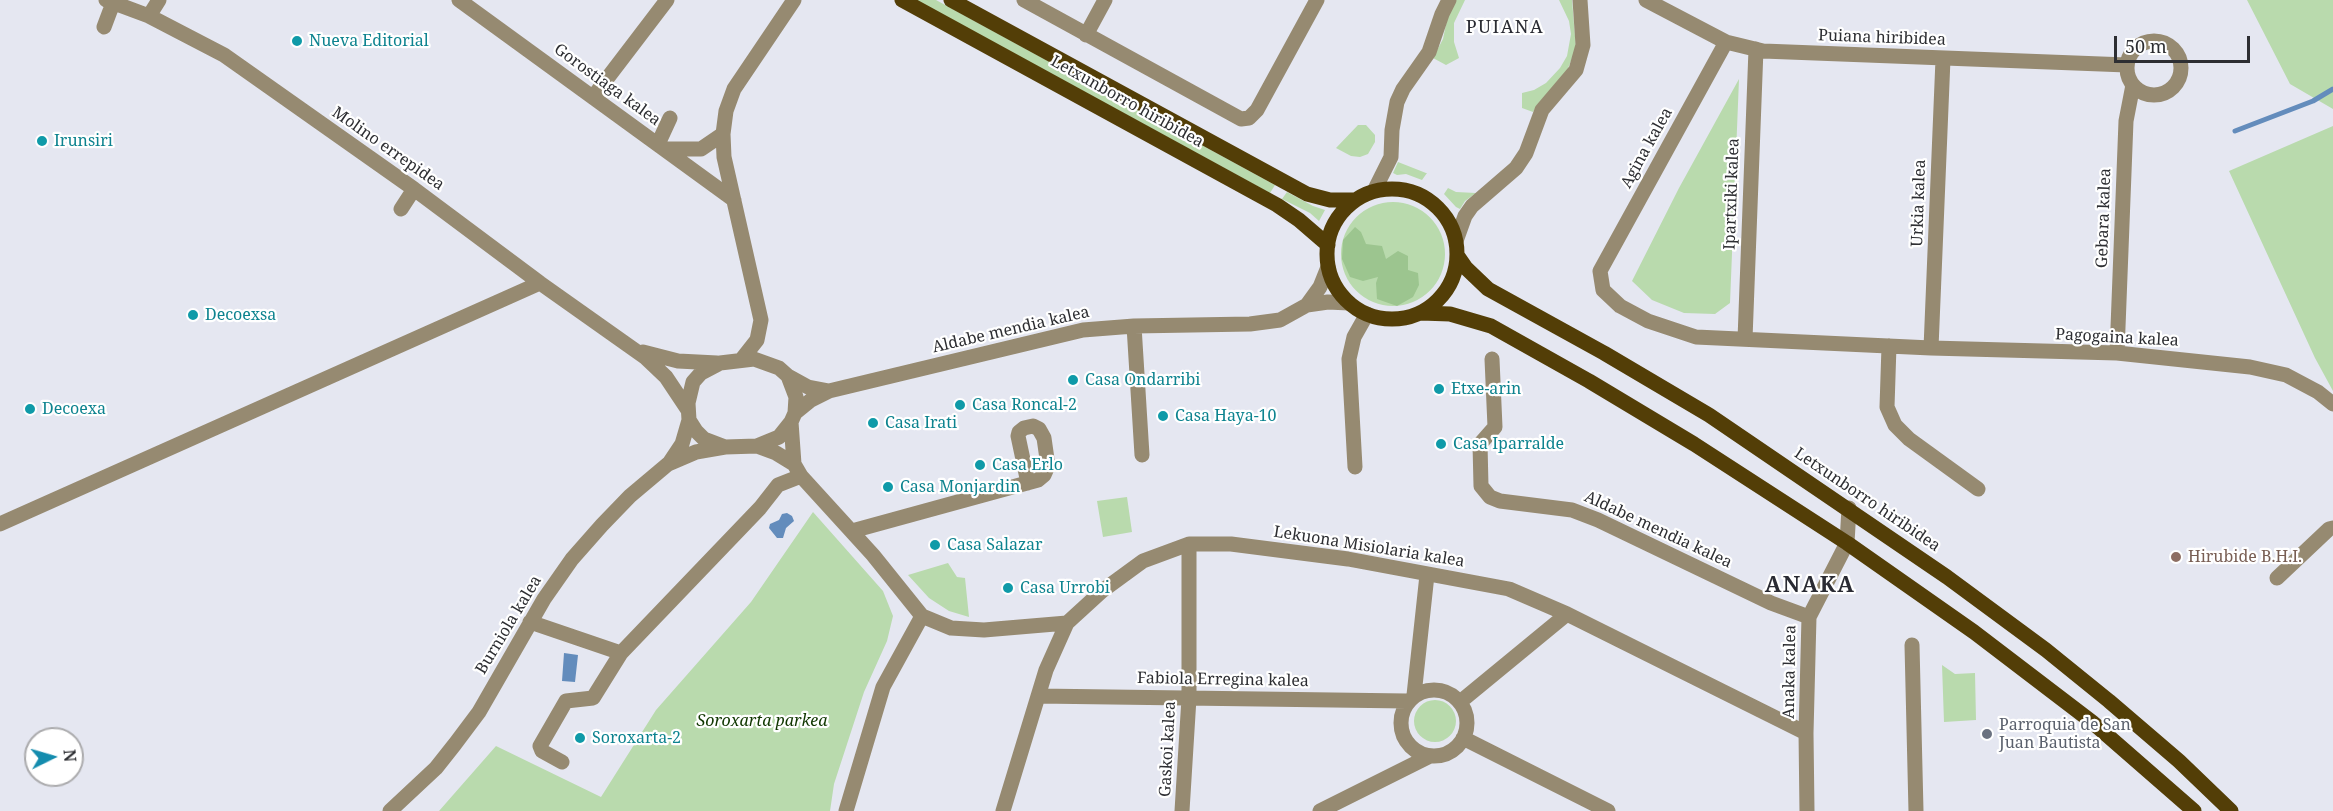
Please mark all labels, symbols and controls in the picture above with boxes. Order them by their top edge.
district label: PUIANA [1466,17,1544,39]
scale bar [2117,24,2254,62]
street label: Puiana hiribidea [1818,26,1946,50]
place label: Nueva Editorial [309,31,429,51]
marker: Nueva Editorial [290,34,304,48]
text: 50 m [2125,34,2167,58]
street label: Gorostiaga kalea [550,40,664,130]
street label: Letxunborro hiribidea [1047,52,1207,152]
street label: Molino errepidea [328,103,448,195]
street label: Agina kalea [1617,104,1677,192]
place label: Irunsiri [54,131,113,151]
marker: Irunsiri [35,134,49,148]
street label: Ipartxiki kalea [1720,138,1744,250]
street label: Urkia kalea [1908,159,1930,247]
street label: Gebara kalea [2093,168,2115,268]
street label: Aldabe mendia kalea [931,303,1091,357]
place label: Decoexsa [205,305,276,325]
marker: Decoexsa [186,308,200,322]
street label: Pagogaina kalea [2055,325,2179,351]
place label: Casa Ondarribi [1085,370,1200,390]
marker: Casa Ondarribi [1066,373,1080,387]
place label: Etxe-arin [1451,379,1521,399]
marker: Etxe-arin [1432,382,1446,396]
place label: Casa Roncal-2 [972,395,1077,415]
marker: Casa Roncal-2 [953,398,967,412]
place label: Decoexa [42,399,106,419]
marker: Decoexa [23,402,37,416]
place label: Casa Haya-10 [1175,406,1276,426]
marker: Casa Haya-10 [1156,409,1170,423]
place label: Casa Irati [885,413,957,433]
marker: Casa Irati [866,416,880,430]
place label: Casa Iparralde [1453,434,1564,454]
marker: Casa Iparralde [1434,437,1448,451]
street label: Letxunborro hiribidea [1790,444,1944,556]
place label: Casa Erlo [992,455,1063,475]
marker: Casa Erlo [973,458,987,472]
place label: Casa Monjardin [900,477,1020,497]
marker: Casa Monjardin [881,480,895,494]
street label: Aldabe mendia kalea [1581,487,1735,573]
street label: Lekuona Misiolaria kalea [1272,522,1466,572]
place label: Casa Salazar [947,535,1043,555]
marker: Casa Salazar [928,538,942,552]
place label: Hirubide B.H.I. [2188,547,2302,567]
marker: Hirubide B.H.I. [2169,550,2183,564]
street label: Burniola kalea [472,572,546,678]
district label: ANAKA [1765,573,1855,599]
place label: Casa Urrobi [1020,578,1110,598]
marker: Casa Urrobi [1001,581,1015,595]
street label: Anaka kalea [1780,625,1800,719]
street label: Fabiola Erregina kalea [1137,669,1309,691]
street label: Gaskoi kalea [1156,701,1180,797]
park label: Soroxarta parkea [697,711,827,731]
place label: Parroquia de San Juan Bautista [1999,715,2131,753]
north arrow [24,727,84,787]
marker: Parroquia de San Juan Bautista [1980,727,1994,741]
place label: Soroxarta-2 [592,728,681,748]
marker: Soroxarta-2 [573,731,587,745]
text: N [58,748,81,763]

